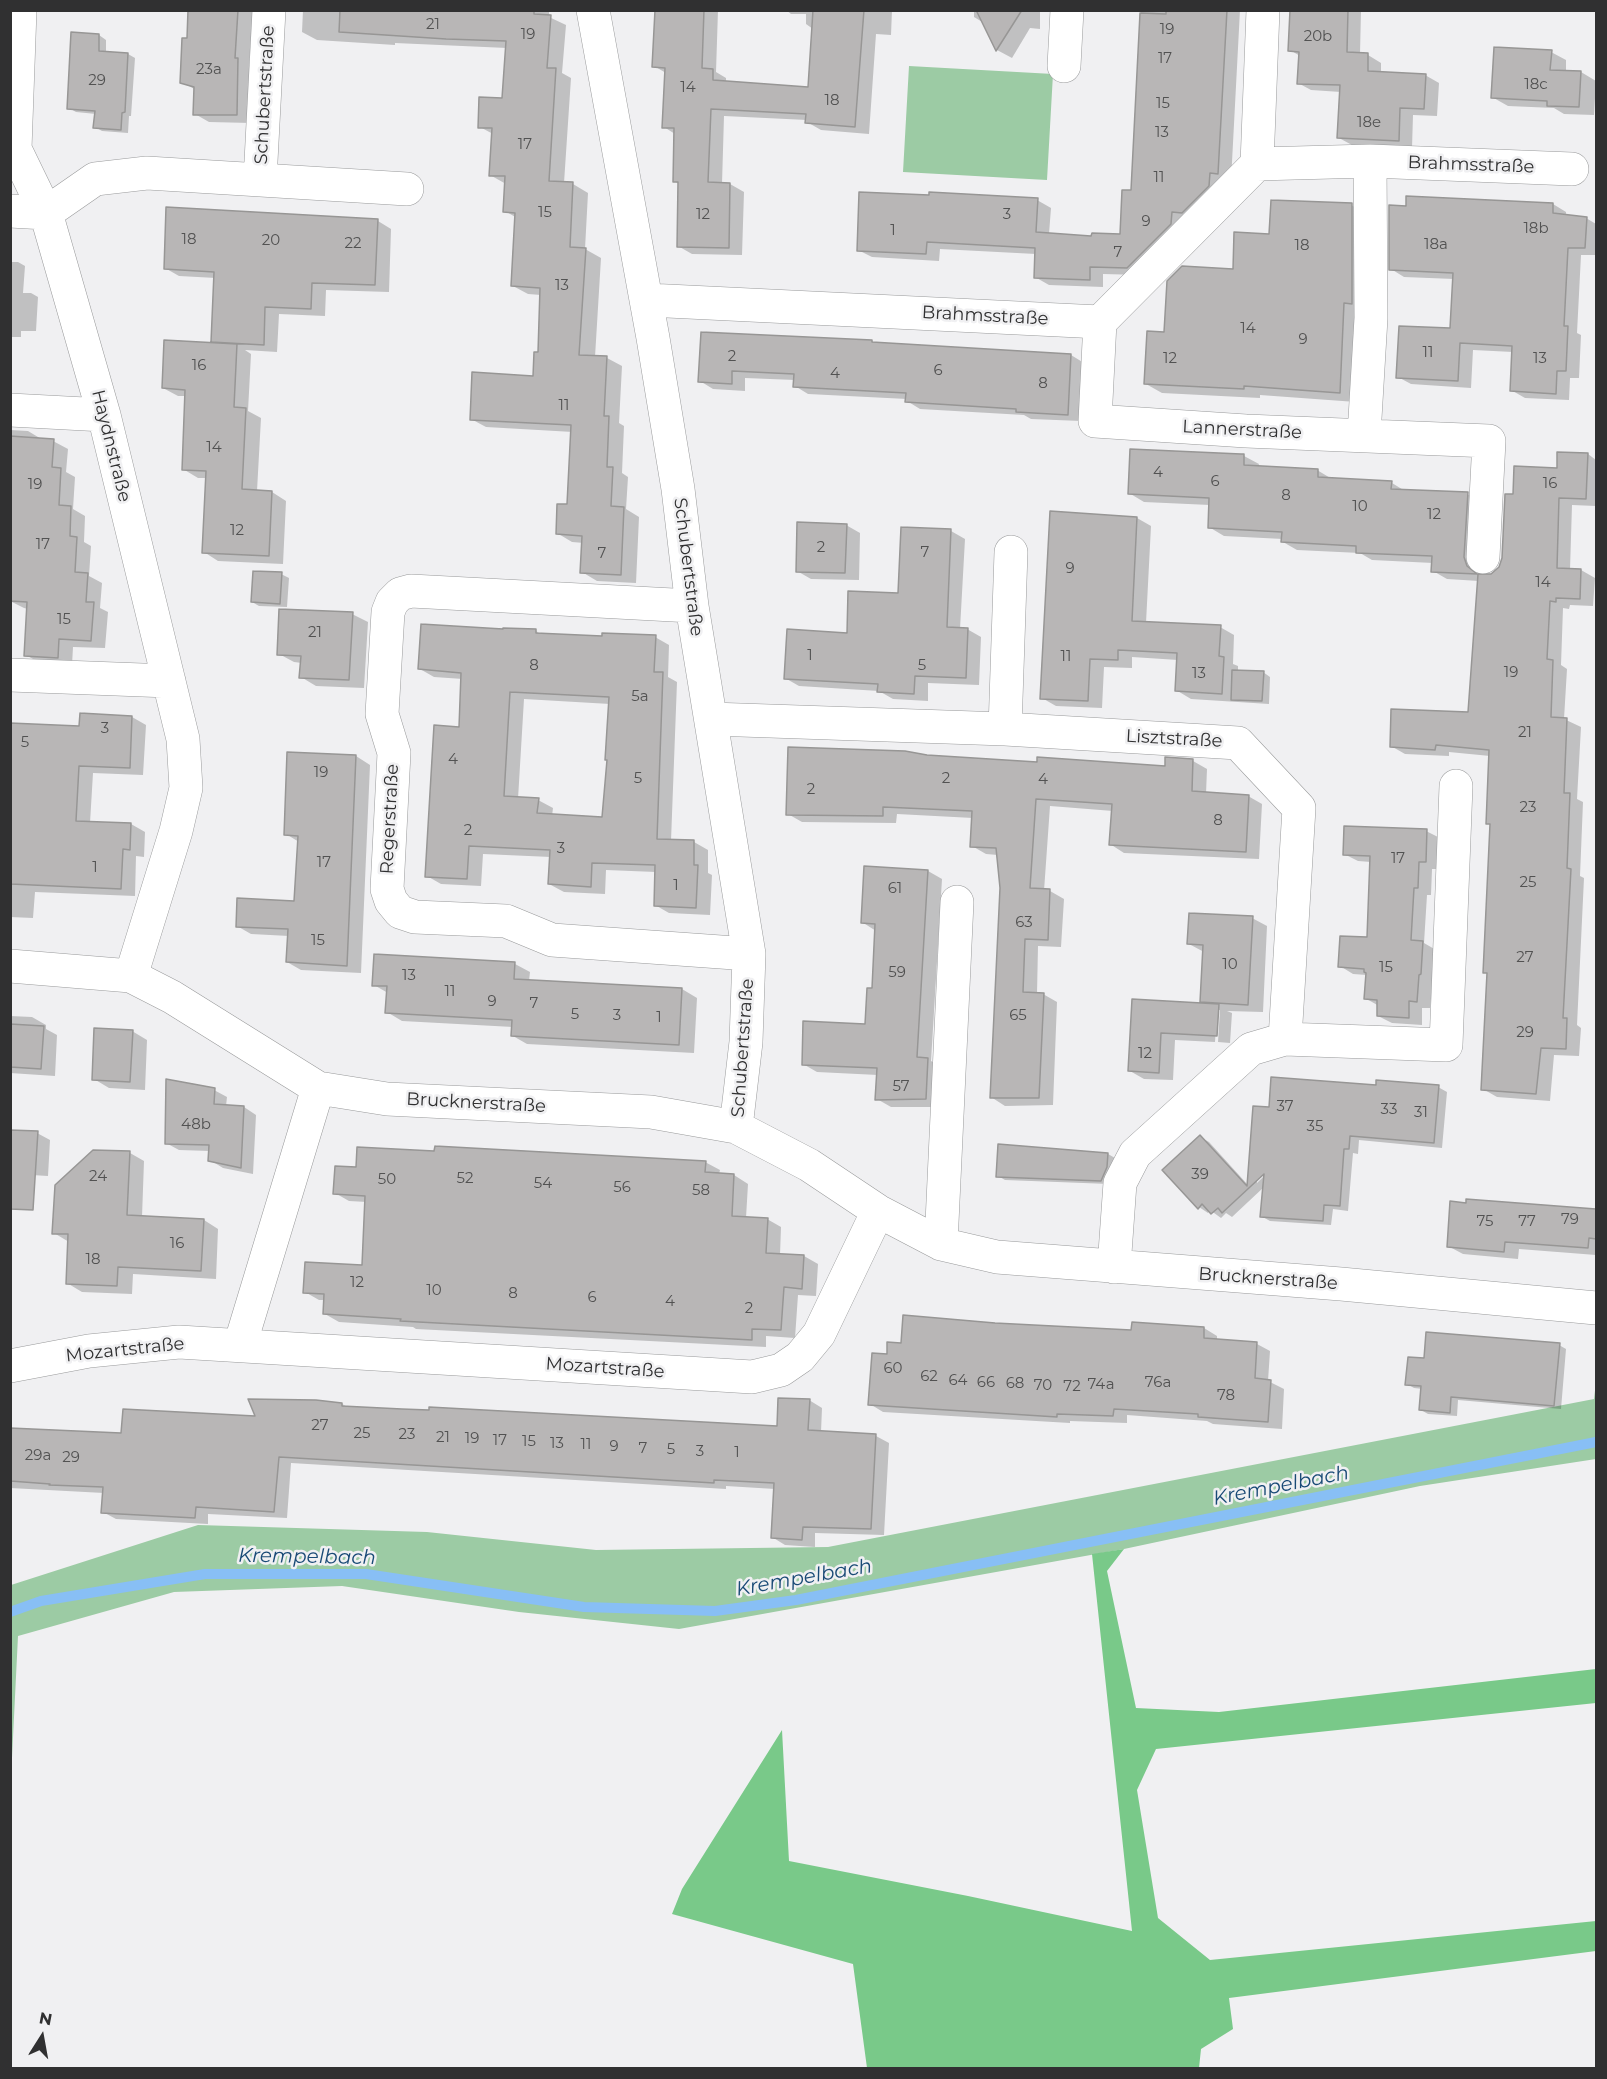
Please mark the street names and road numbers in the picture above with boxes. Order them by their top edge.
street label: Schubertstraße [251,25,279,165]
street label: Brahmsstraße [1407,152,1535,178]
street label: Brahmsstraße [921,302,1049,330]
street label: Haydnstraße [87,388,135,504]
street label: Lannerstraße [1182,416,1302,444]
street label: Schubertstraße [669,497,707,637]
street label: Lisztstraße [1125,726,1223,752]
street label: Regerstraße [376,763,404,875]
street label: Schubertstraße [727,978,759,1118]
street label: Brucknerstraße [406,1089,546,1117]
street label: Brucknerstraße [1198,1263,1338,1295]
street label: Mozartstraße [65,1333,185,1367]
street label: Mozartstraße [545,1353,665,1383]

